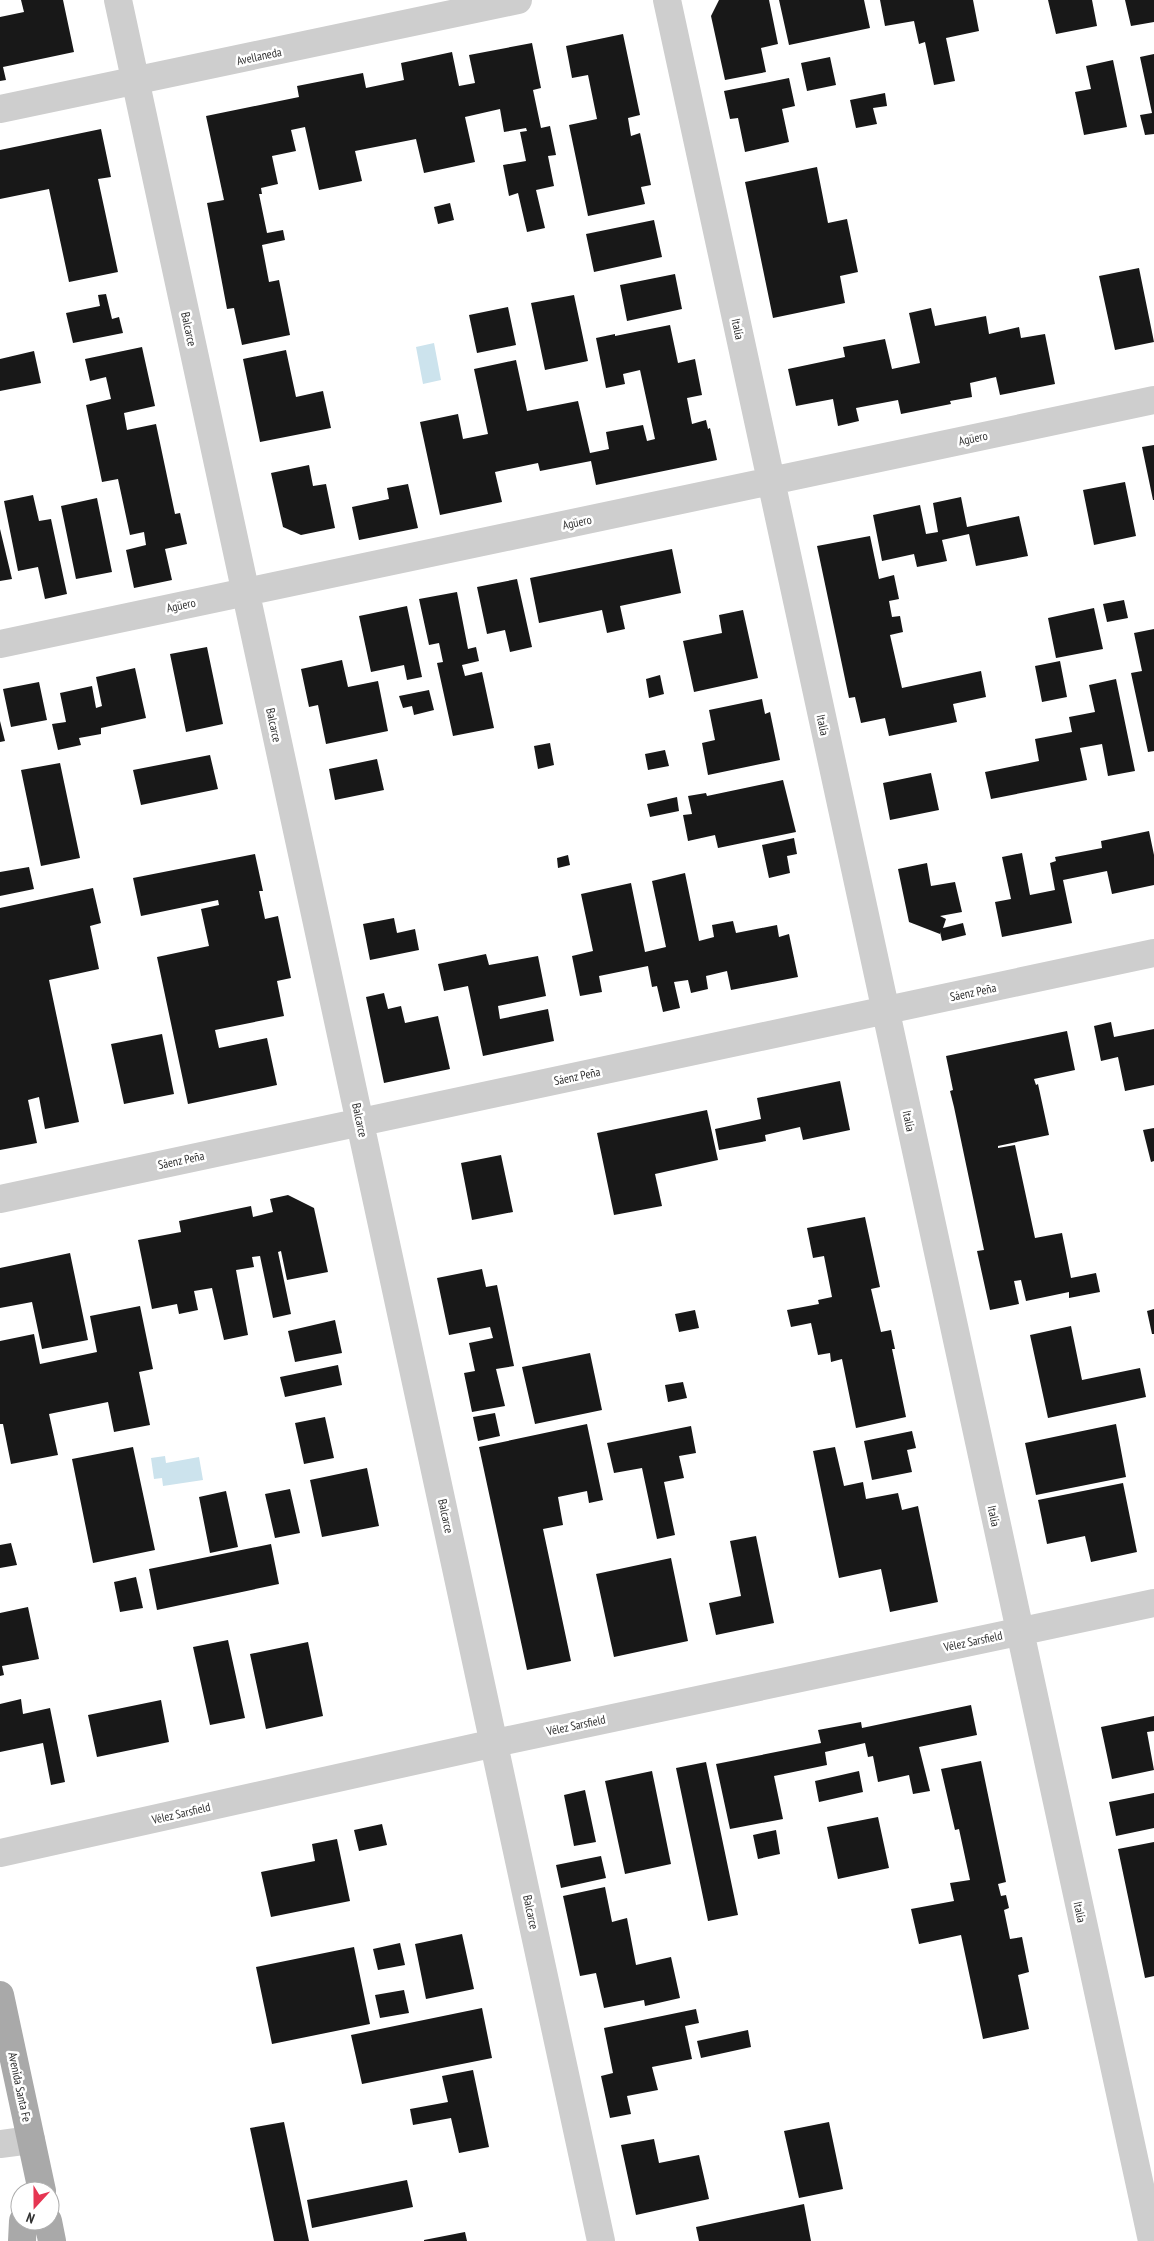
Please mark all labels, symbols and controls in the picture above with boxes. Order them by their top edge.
street label: Avellaneda [235,44,283,68]
street label: Balcarce [178,310,200,348]
street label: Italia [728,317,748,341]
street label: Agüero [957,428,989,448]
street label: Agüero [561,512,593,532]
street label: Agüero [165,595,197,615]
street label: Balcarce [263,706,285,744]
street label: Italia [813,713,833,737]
street label: Sáenz Peña [949,980,998,1004]
street label: Sáenz Peña [553,1064,602,1088]
street label: Balcarce [349,1101,371,1139]
street label: Italia [899,1109,919,1133]
street label: Sáenz Peña [157,1148,206,1172]
street label: Balcarce [435,1497,457,1535]
street label: Italia [984,1504,1004,1528]
street label: Vélez Sarsfield [941,1627,1004,1655]
street label: Vélez Sarsfield [544,1711,607,1739]
street label: Vélez Sarsfield [149,1799,212,1827]
street label: Balcarce [520,1893,542,1931]
street label: Italia [1070,1900,1090,1924]
street label: Avenida Santa Fe [5,2051,35,2123]
north arrow [10,2181,60,2231]
text: N [24,2208,37,2228]

